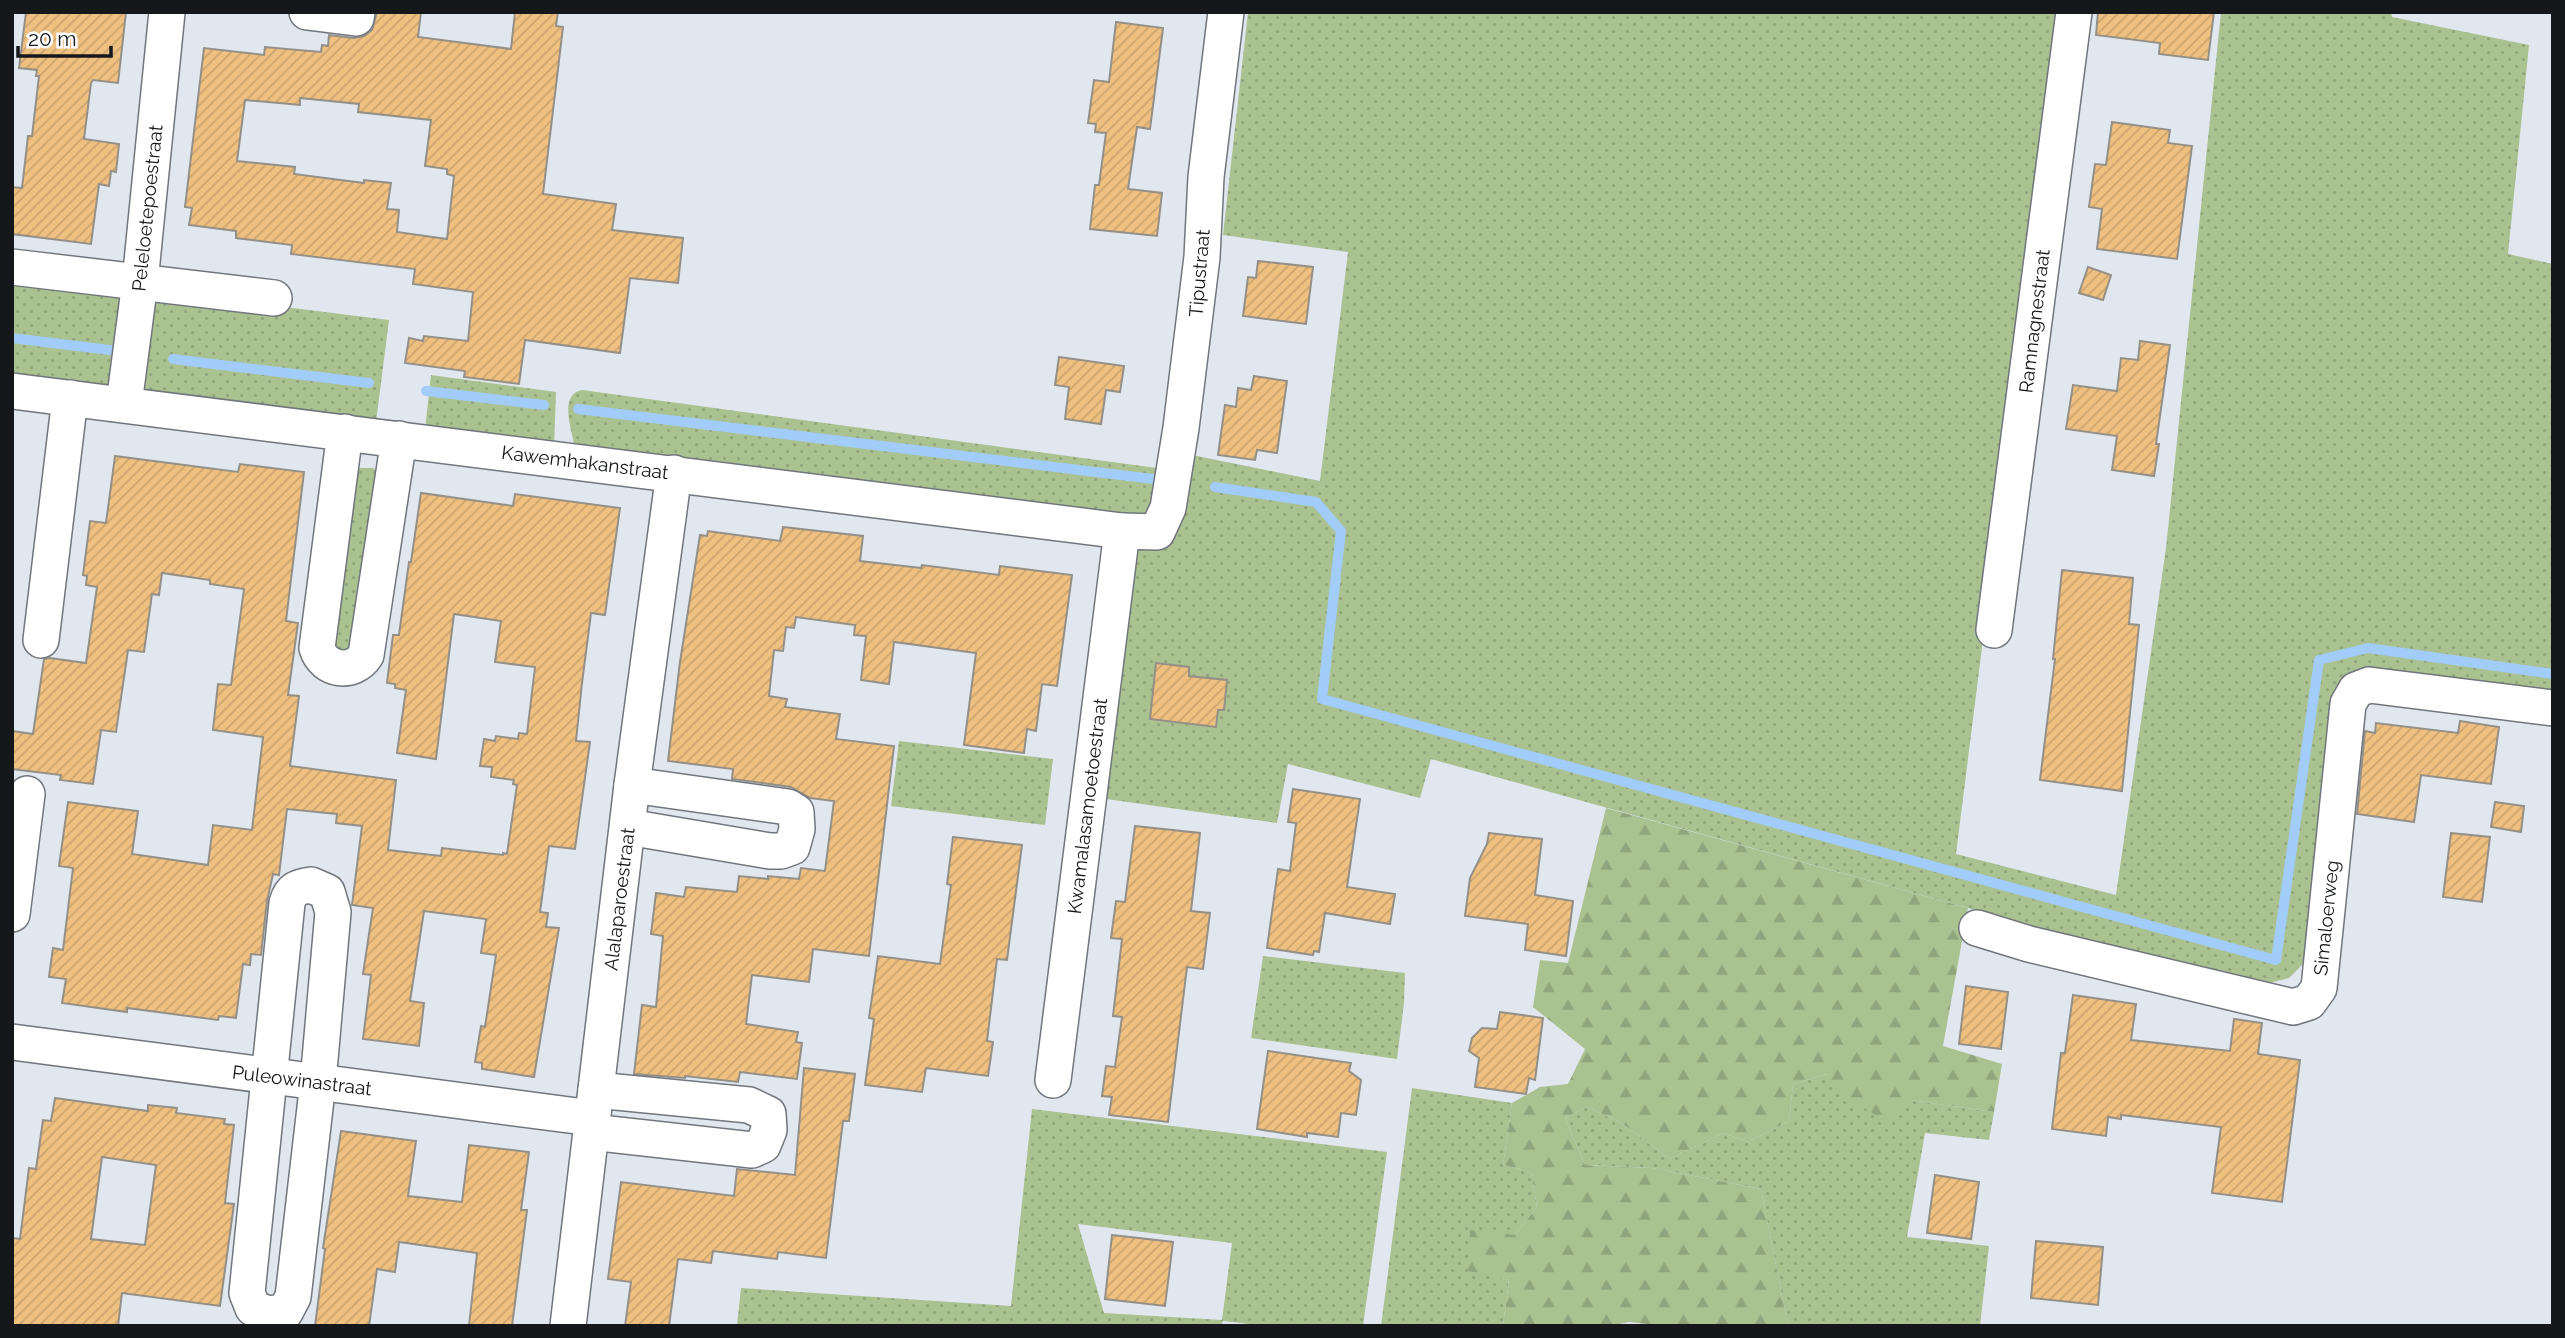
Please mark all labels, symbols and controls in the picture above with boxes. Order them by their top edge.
scale bar [18,14,110,58]
text: 20 m [28,26,76,51]
street label: Peleloetepoestraat [127,123,167,292]
street label: Tipustraat [1184,228,1214,318]
street label: Ramnagnestraat [2014,247,2054,394]
street label: Kawemhakanstraat [500,441,670,483]
street label: Kwamalasamoetoestraat [1063,696,1111,915]
street label: Alalaparoestraat [599,826,639,972]
street label: Simaloerweg [2309,859,2343,977]
street label: Puleowinastraat [231,1061,374,1100]

